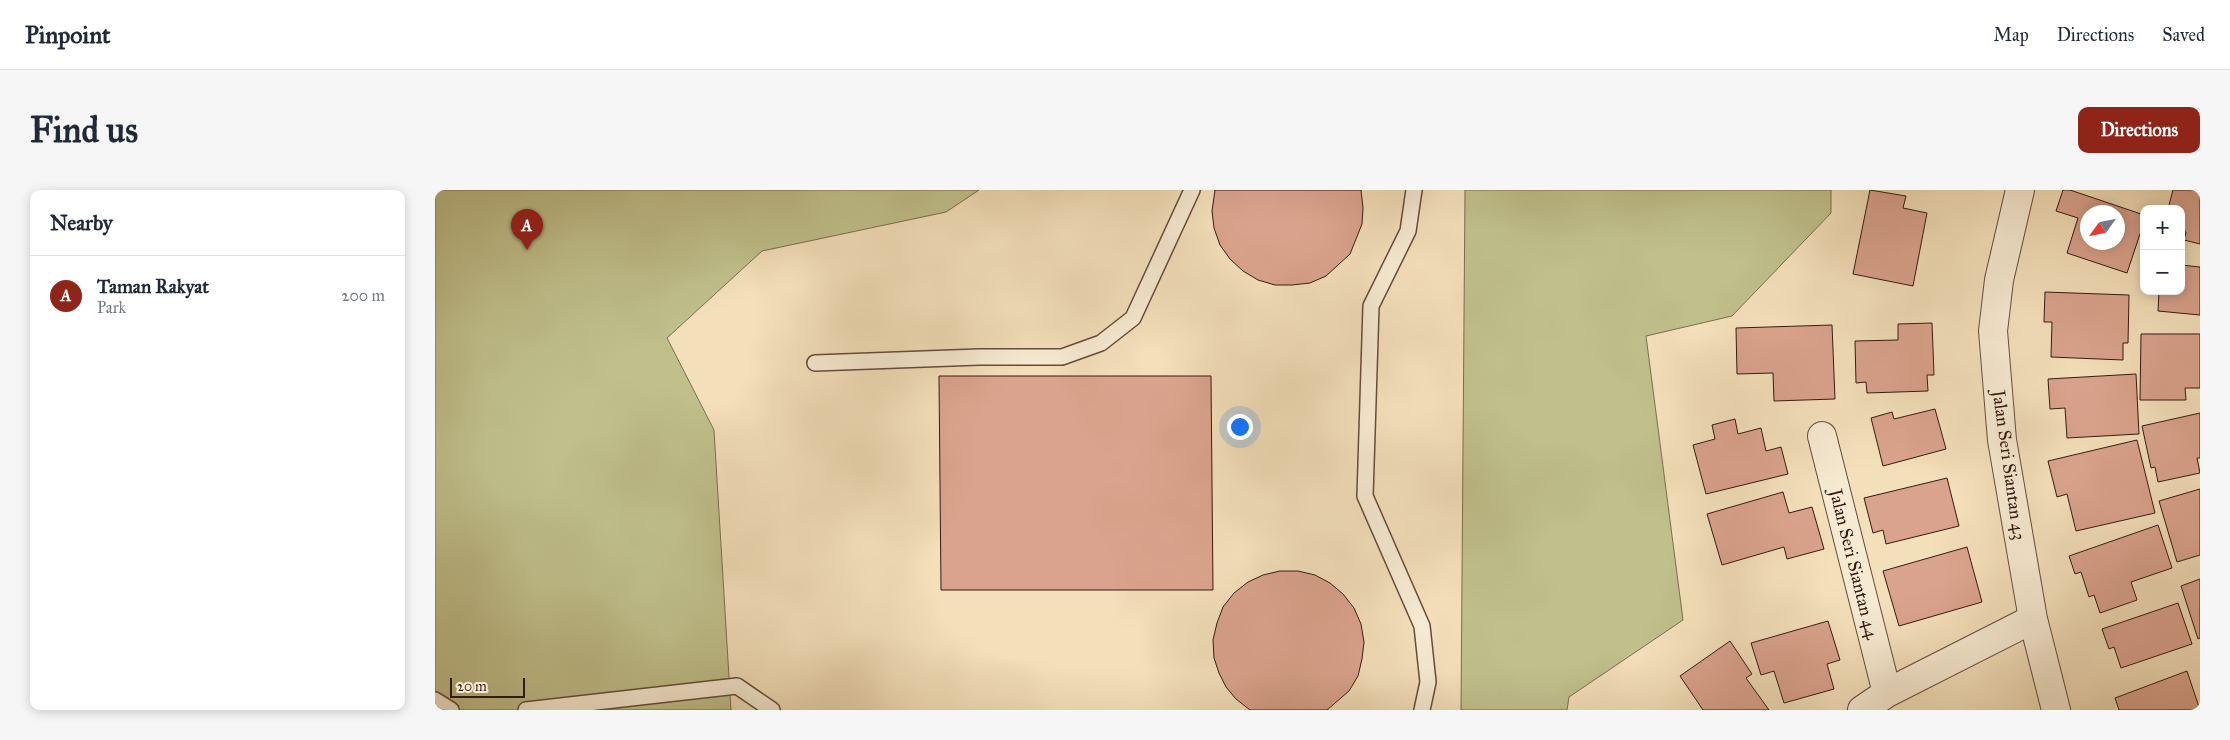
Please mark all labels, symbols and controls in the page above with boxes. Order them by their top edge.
text: Pinpoint [25,20,111,50]
text: Map [1993,24,2029,46]
text: Directions [2057,24,2134,46]
text: Saved [2162,24,2205,46]
button: Directions [2078,107,2200,153]
text: Find us [30,109,138,152]
north arrow [2080,205,2125,250]
map controls [2140,205,2185,295]
button: + [2140,205,2185,250]
pin: A [511,209,543,250]
text: Nearby [50,210,113,236]
button: − [2140,250,2185,295]
text: Taman Rakyat [97,275,209,298]
text: A [61,286,71,305]
text: 200 m [342,286,385,305]
text: Park [97,298,126,317]
street label: Jalan Seri Siantan 43 [1986,387,2030,542]
your location [1227,414,1253,440]
street label: Jalan Seri Siantan 44 [1823,485,1884,643]
scale bar [450,675,525,698]
text: 20 m [457,678,487,695]

